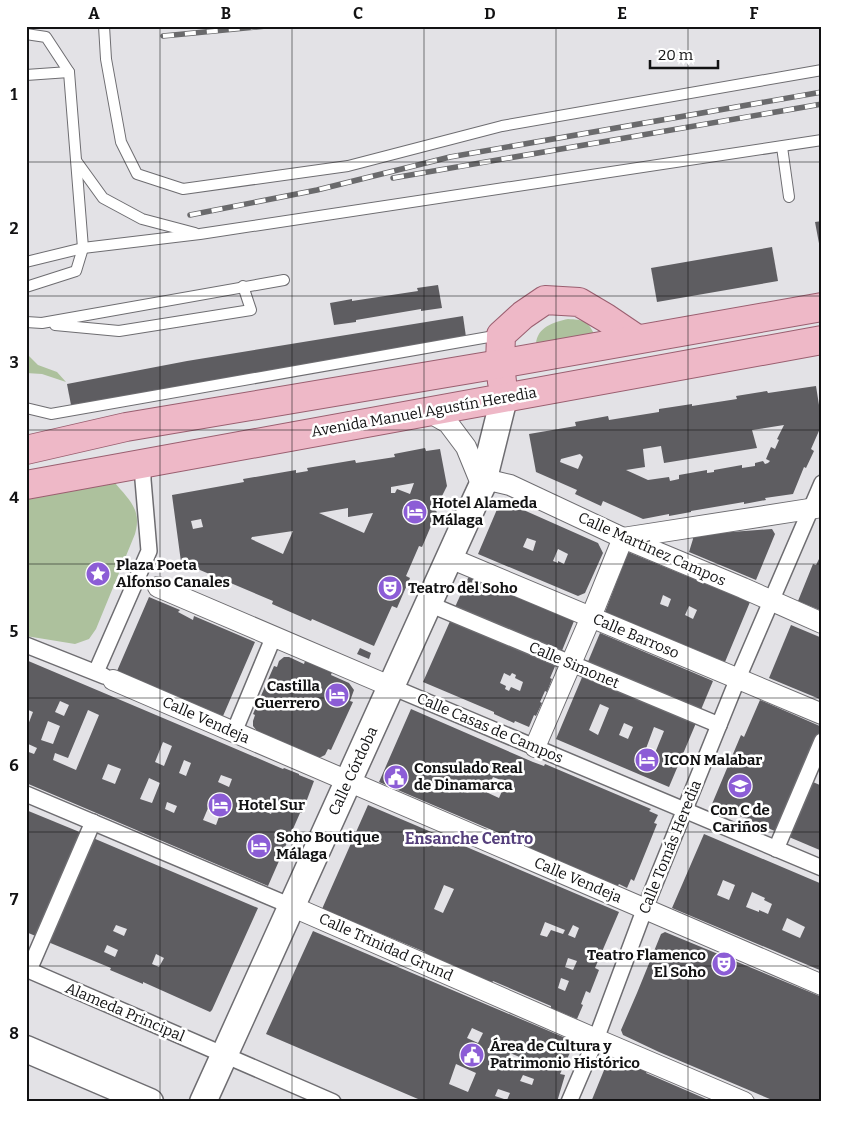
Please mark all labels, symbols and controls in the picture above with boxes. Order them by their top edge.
text: A [88,4,100,23]
text: B [221,4,231,23]
text: C [353,4,363,23]
text: D [484,4,496,23]
text: E [617,4,627,23]
text: F [750,4,759,23]
scale bar [650,38,718,70]
text: 20 m [658,46,694,64]
text: 1 [11,85,18,104]
text: 2 [9,219,19,238]
text: 3 [9,353,19,372]
street label: Avenida Manuel Agustín Heredia [310,383,538,441]
text: 4 [9,488,19,507]
place label: Hotel Alameda Málaga [432,494,538,529]
hotel icon: Hotel Alameda Málaga [402,499,428,525]
street label: Calle Martínez Campos [575,508,729,590]
place label: Plaza Poeta Alfonso Canales [116,556,230,591]
place icon: Plaza Poeta Alfonso Canales [85,561,111,587]
theatre icon: Teatro del Soho [377,575,403,601]
place label: Teatro del Soho [408,579,518,597]
street label: Calle Barroso [590,610,682,662]
text: 5 [10,622,19,641]
street label: Calle Simonet [526,638,622,692]
place label: Castilla Guerrero [254,677,321,712]
hotel icon: Castilla Guerrero [324,682,350,708]
street label: Calle Casas de Campos [414,689,566,767]
street label: Calle Vendeja [160,693,252,747]
street label: Calle Córdoba [325,724,381,818]
hotel icon: ICON Malabar [634,747,660,773]
place label: ICON Malabar [664,751,762,769]
text: 6 [9,756,19,775]
place label: Consulado Real de Dinamarca [414,759,523,794]
public building icon: Consulado Real de Dinamarca [383,764,409,790]
school or university icon: Con C de Cariños [727,773,753,799]
street label: Calle Tomás Heredia [635,778,705,916]
hotel icon: Hotel Sur [207,792,233,818]
place label: Hotel Sur [238,796,305,814]
place label: Con C de Cariños [710,801,770,836]
place label: Soho Boutique Málaga [276,828,379,863]
district label: Ensanche Centro [405,829,533,848]
hotel icon: Soho Boutique Málaga [246,833,272,859]
street label: Calle Vendeja [531,853,625,907]
text: 7 [10,890,19,909]
street label: Calle Trinidad Grund [316,909,456,985]
place label: Teatro Flamenco El Soho [587,946,706,981]
theatre icon: Teatro Flamenco El Soho [711,951,737,977]
street label: Alameda Principal [63,979,187,1045]
text: 8 [9,1024,19,1043]
place label: Área de Cultura y Patrimonio Histórico [490,1037,640,1072]
public building icon: Área de Cultura y Patrimonio Histórico [459,1042,485,1068]

